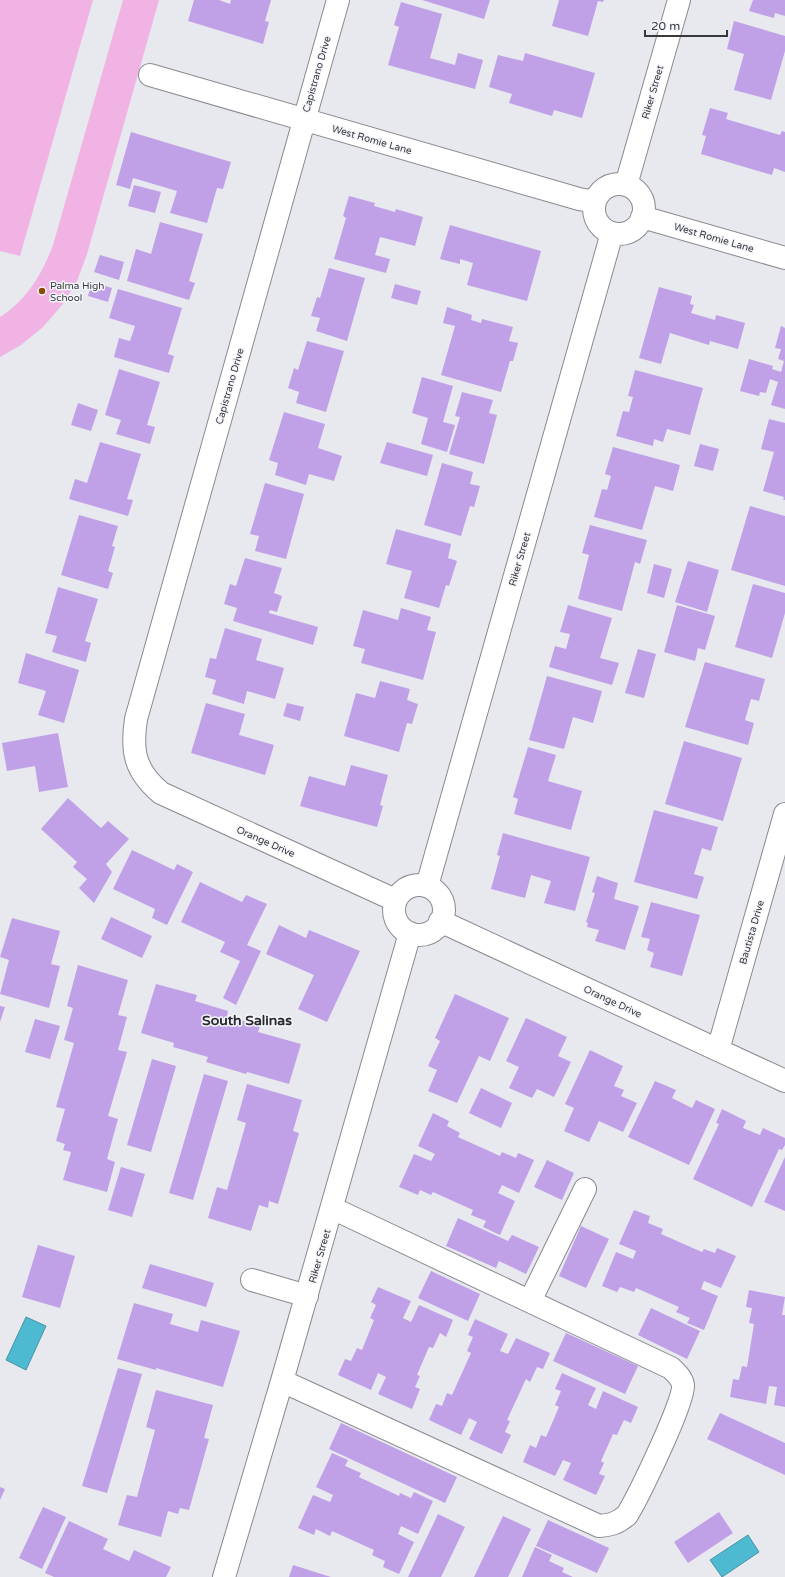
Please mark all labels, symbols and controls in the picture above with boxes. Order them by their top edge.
scale bar [645,12,727,38]
text: 20 m [651,19,680,33]
street label: Capistrano Drive [300,34,334,114]
street label: Riker Street [640,64,666,121]
street label: West Romie Lane [330,123,413,157]
street label: West Romie Lane [672,221,755,255]
place label: Palma High School [50,280,104,304]
marker: Palma High School [37,286,47,296]
street label: Capistrano Drive [213,346,247,426]
street label: Riker Street [507,531,533,588]
street label: Orange Drive [234,824,297,860]
street label: Bautista Drive [737,898,767,966]
street label: Orange Drive [582,983,644,1021]
district label: South Salinas [202,1012,292,1029]
street label: Riker Street [307,1228,333,1285]

